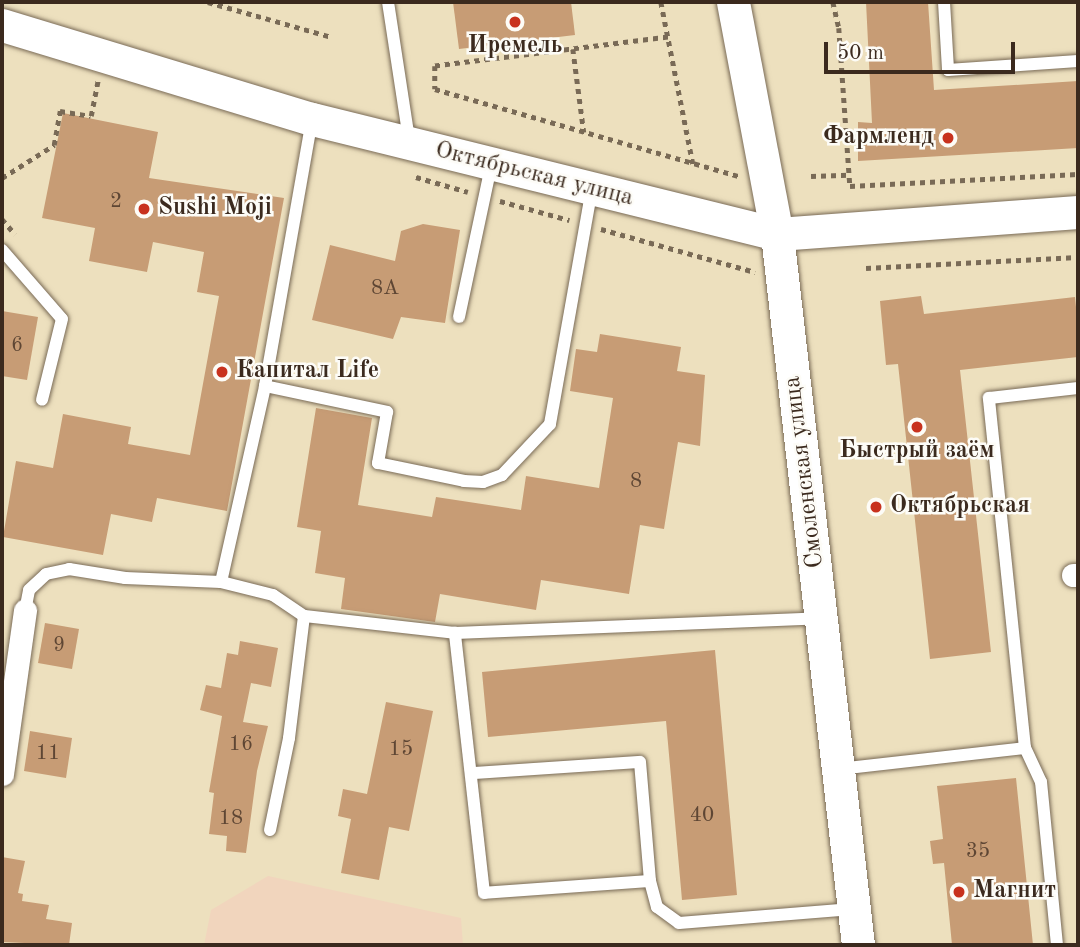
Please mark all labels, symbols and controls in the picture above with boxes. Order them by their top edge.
marker: Иремель [507,14,523,30]
scale bar [828,28,1019,72]
place label: Иремель [467,33,563,61]
text: 50 m [837,43,884,64]
place label: Фармленд [823,124,934,152]
marker: Фармленд [940,130,956,146]
street label: Октябрьская улица [432,136,636,214]
house number: 2 [110,189,122,215]
place label: Sushi Moji [158,195,272,223]
marker: Sushi Moji [136,201,152,217]
house number: 8А [371,276,399,302]
house number: 6 [11,333,23,359]
place label: Капитал Life [236,358,379,386]
marker: Капитал Life [214,364,230,380]
street label: Смоленская улица [779,374,831,570]
marker: Быстрый заём [909,419,925,435]
place label: Быстрый заём [839,438,995,466]
house number: 8 [630,469,642,495]
place label: Октябрьская [890,493,1030,521]
marker: Октябрьская [868,499,884,515]
house number: 9 [53,633,65,659]
house number: 16 [229,732,253,758]
house number: 15 [389,737,413,763]
house number: 11 [36,741,60,767]
house number: 40 [690,803,714,829]
house number: 18 [219,806,243,832]
house number: 35 [966,839,990,865]
place label: Магнит [973,878,1056,906]
marker: Магнит [951,884,967,900]

